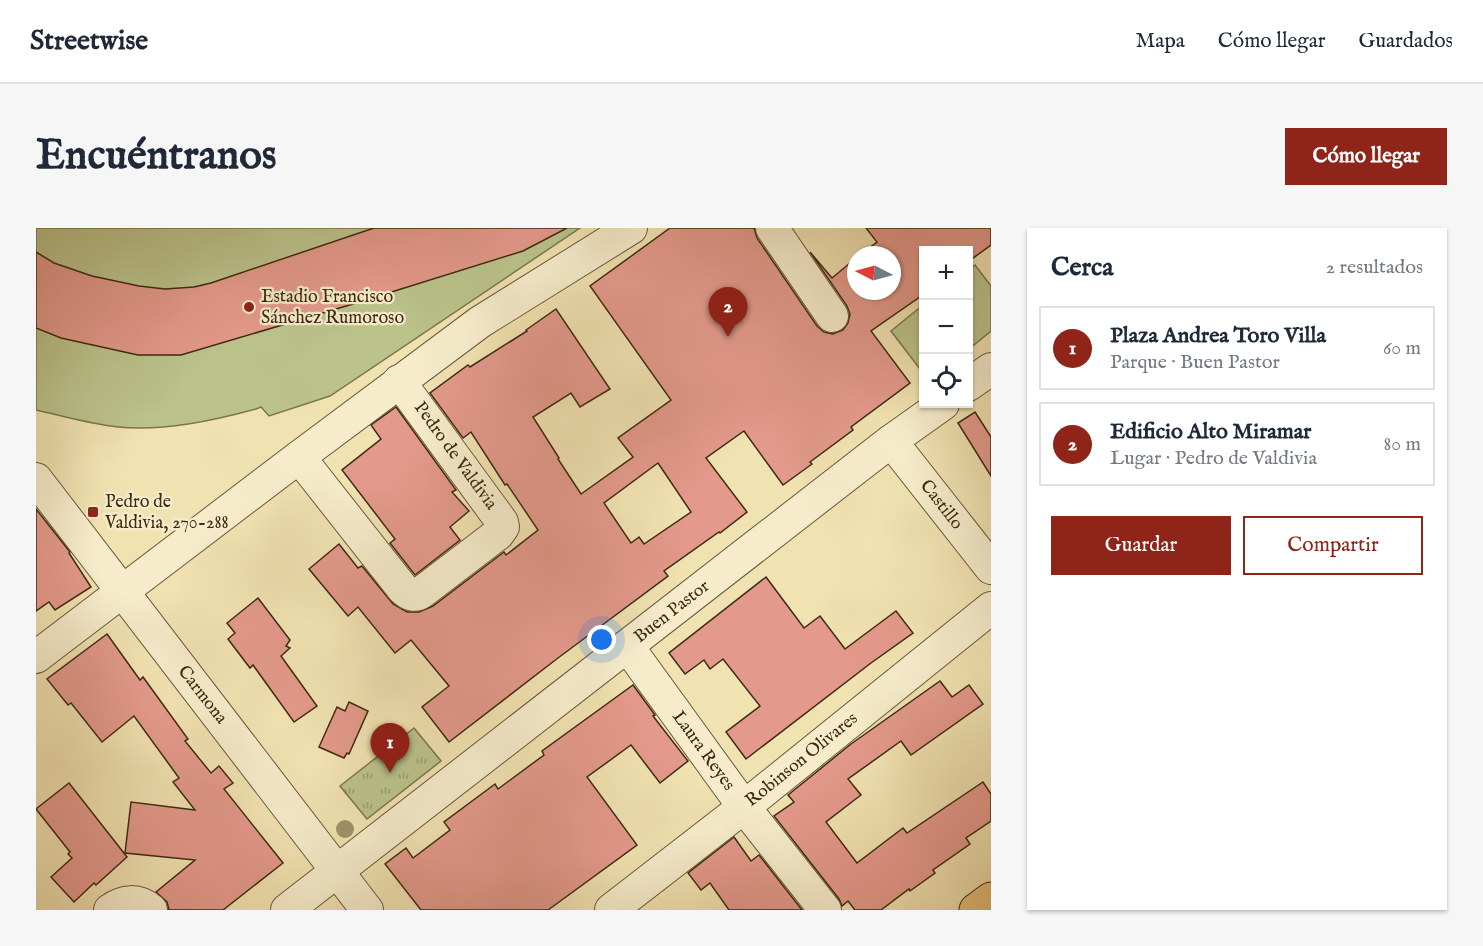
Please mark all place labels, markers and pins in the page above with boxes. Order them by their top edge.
place label: Estadio Francisco Sánchez Rumoroso [261,286,404,330]
pin: 2 [708,288,748,337]
marker: Estadio Francisco Sánchez Rumoroso [242,300,256,314]
place label: Pedro de Valdivia, 270-288 [104,491,229,535]
marker: Pedro de Valdivia, 270-288 [86,505,100,519]
pin: 1 [370,724,410,773]

